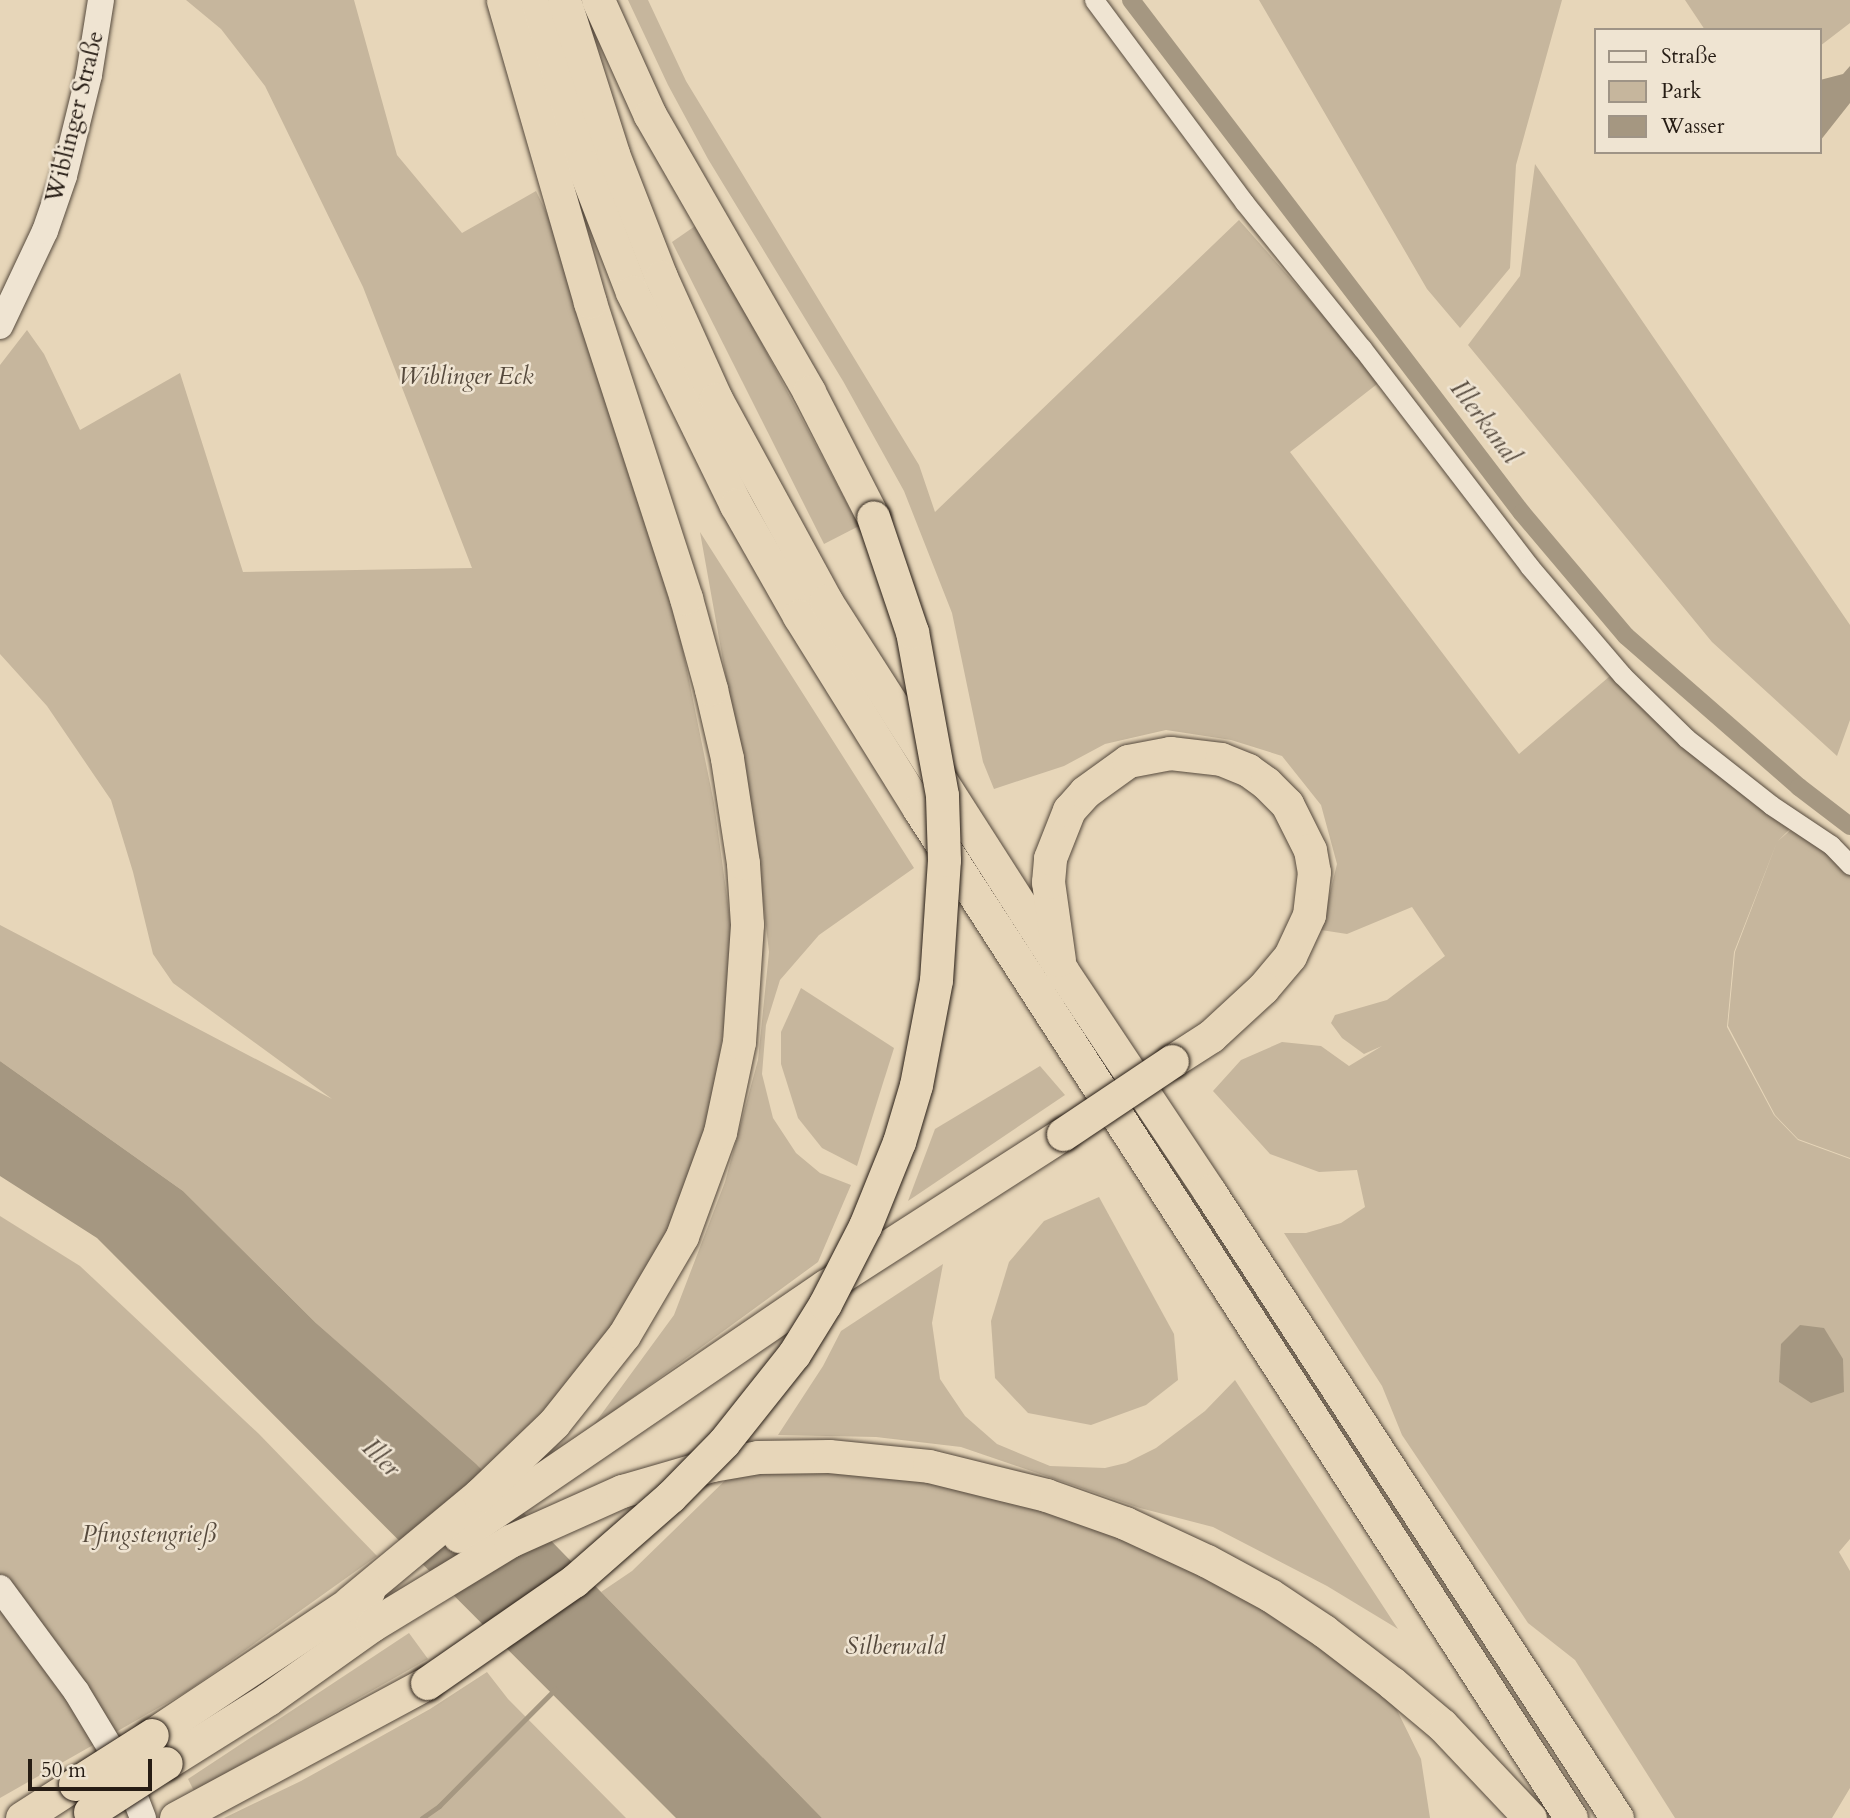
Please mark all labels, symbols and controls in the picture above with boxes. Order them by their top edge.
street label: Wiblinger Straße [40,28,110,206]
legend [1594,28,1822,154]
text: Straße [1661,42,1717,71]
text: Park [1661,77,1701,106]
text: Wasser [1661,112,1725,141]
park label: Wiblinger Eck [398,363,534,391]
water label: Illerkanal [1443,374,1527,470]
water label: Iller [355,1432,407,1484]
park label: Pfingstengrieß [82,1521,216,1549]
park label: Silberwald [845,1633,945,1661]
scale bar [32,1744,156,1788]
text: 50 m [41,1756,86,1785]

